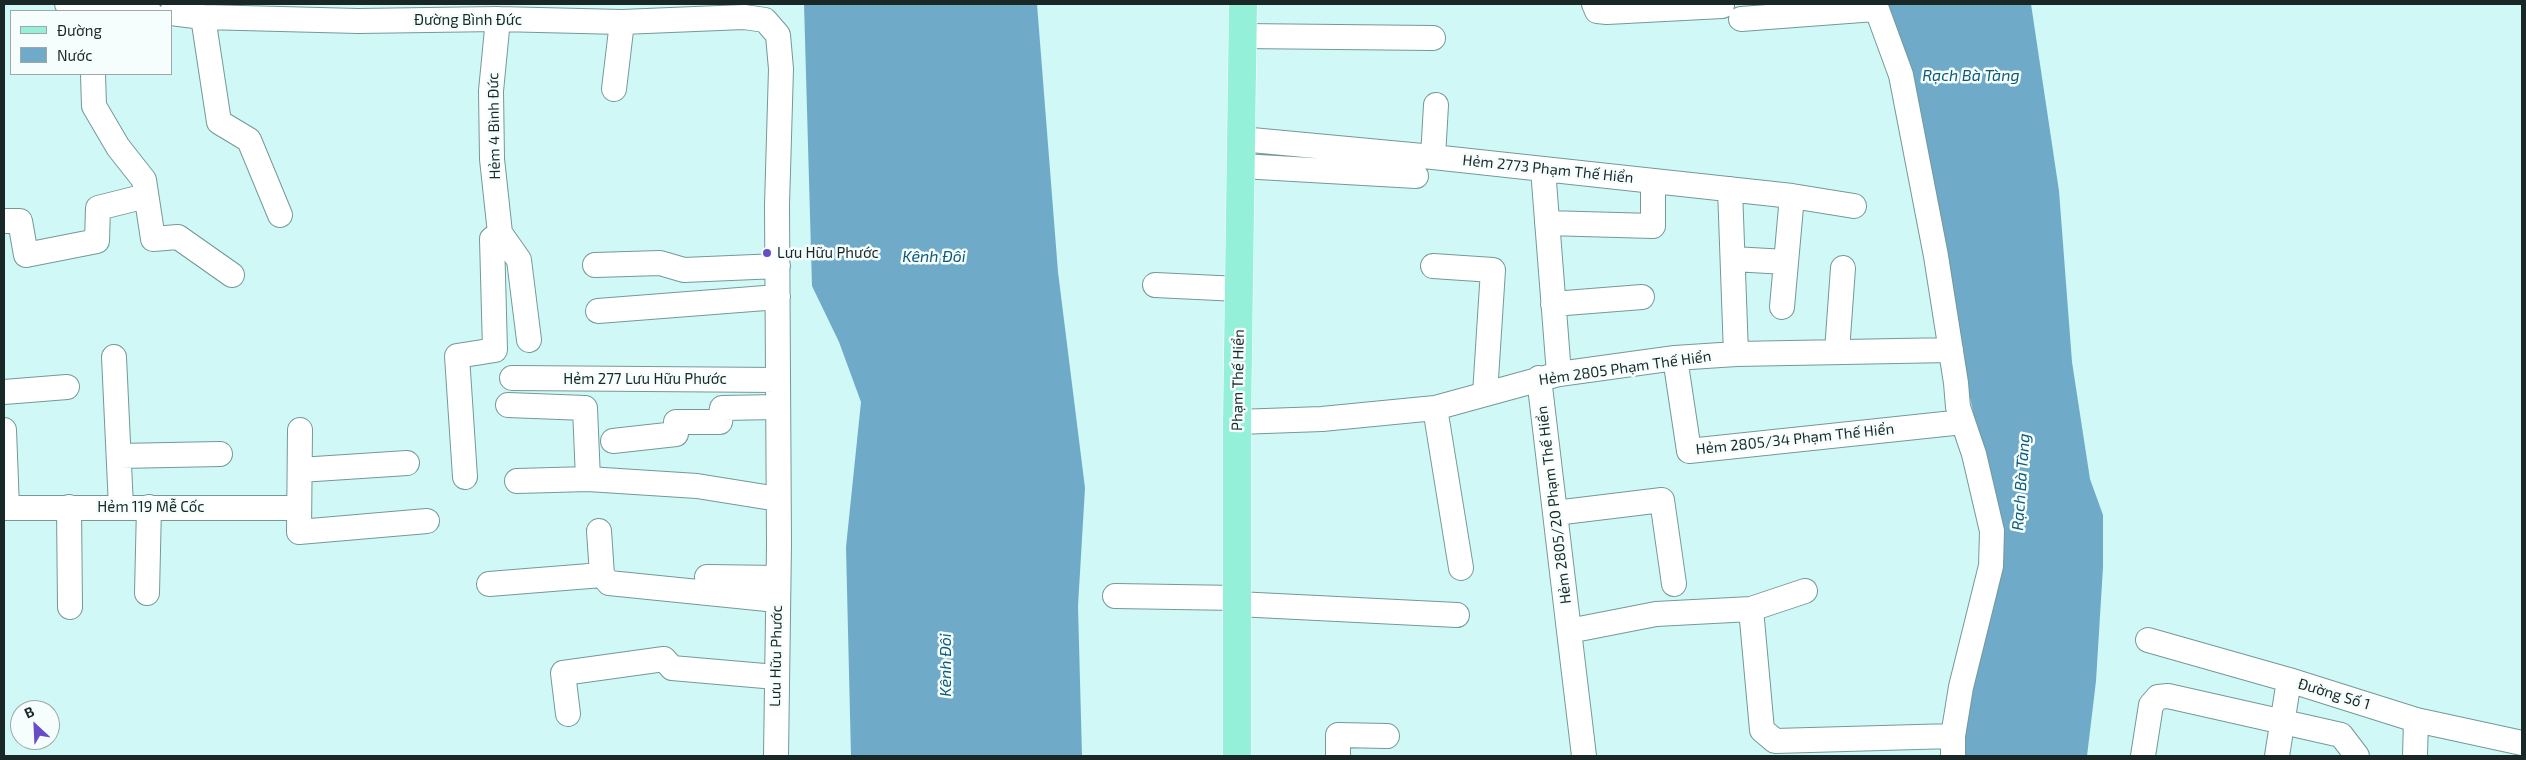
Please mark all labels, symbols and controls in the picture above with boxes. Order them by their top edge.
legend [10,10,172,75]
street label: Đường Bình Đức [414,11,522,29]
text: Đường [57,21,102,39]
text: Nước [57,46,93,64]
water label: Rạch Bà Tàng [1922,66,2020,86]
street label: Hẻm 4 Bình Đức [484,72,504,180]
street label: Hẻm 2773 Phạm Thế Hiển [1462,151,1634,187]
place label: Lưu Hữu Phước [777,244,879,262]
marker: Lưu Hữu Phước [761,247,773,259]
water label: Kênh Đôi [902,247,966,267]
street label: Phạm Thế Hiển [1228,329,1248,431]
street label: Hẻm 2805 Phạm Thế Hiển [1538,347,1712,389]
street label: Hẻm 277 Lưu Hữu Phước [563,370,727,388]
street label: Hẻm 2805/20 Phạm Thế Hiển [1533,405,1575,605]
street label: Hẻm 2805/34 Phạm Thế Hiển [1695,420,1895,458]
water label: Rạch Bà Tàng [2008,433,2034,531]
street label: Hẻm 119 Mễ Cốc [97,498,205,516]
street label: Lưu Hữu Phước [766,605,786,707]
water label: Kênh Đôi [936,633,956,697]
street label: Đường Số 1 [2296,675,2372,713]
north arrow [10,700,60,750]
text: B [21,702,37,721]

